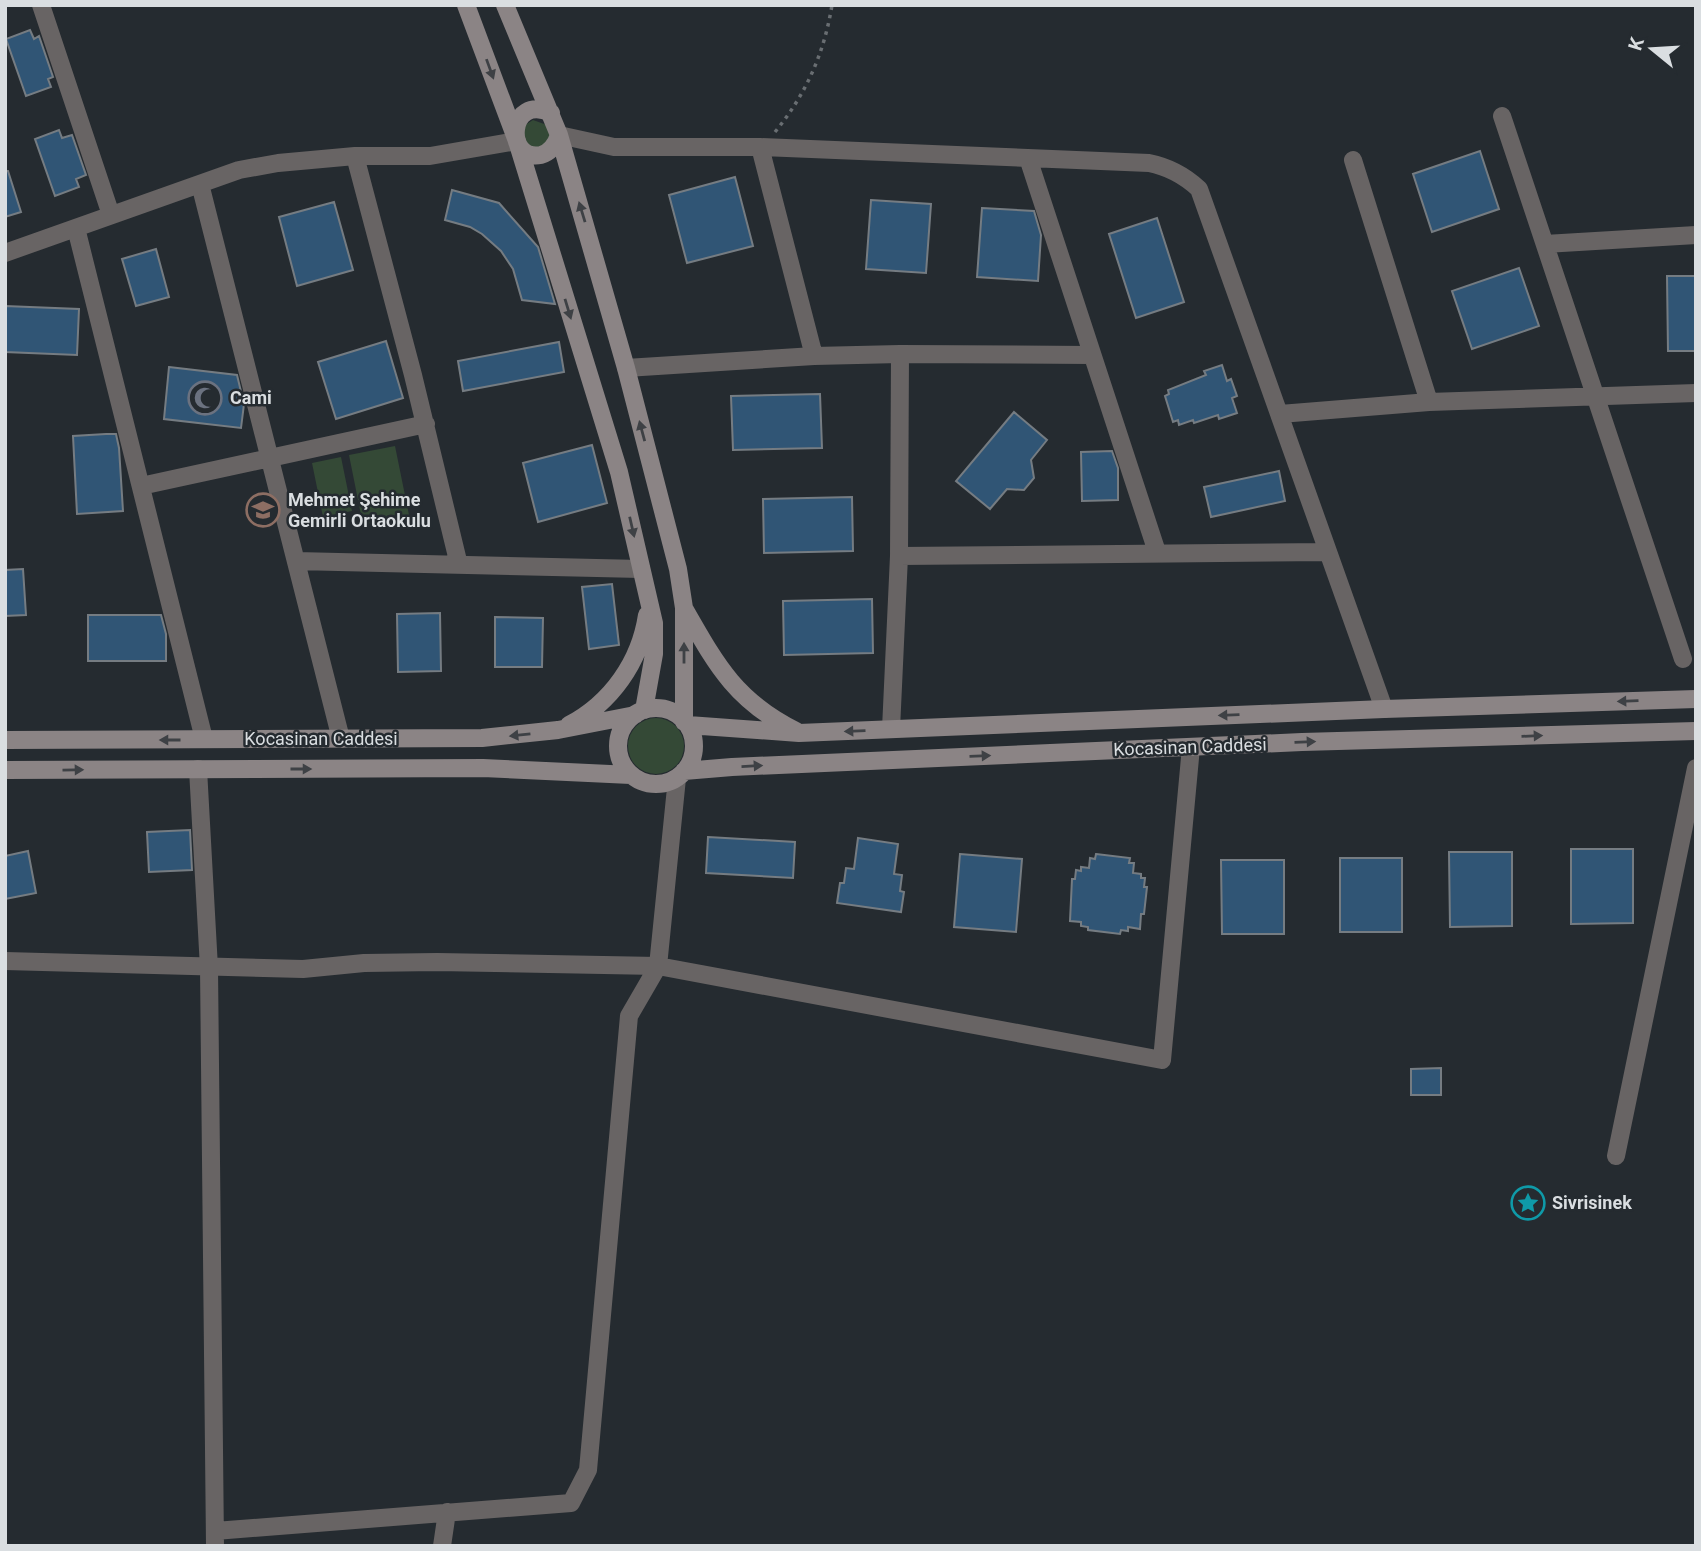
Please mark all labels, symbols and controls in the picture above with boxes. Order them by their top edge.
north arrow [1617,14,1687,84]
text: K [1624,34,1649,53]
one-way arrow [484,59,495,80]
one-way arrow [576,201,586,222]
one-way arrow [564,298,574,319]
mosque icon: Cami [186,379,224,417]
place label: Cami [230,387,272,408]
one-way arrow [636,420,647,442]
place label: Mehmet Şehime Gemirli Ortaokulu [288,489,431,531]
school or university icon: Mehmet Şehime Gemirli Ortaokulu [244,491,282,529]
one-way arrow [626,516,637,538]
one-way arrow [678,642,690,664]
one-way arrow [1616,695,1638,706]
one-way arrow [1218,710,1240,721]
one-way arrow [843,725,865,736]
street label: Kocasinan Caddesi [244,728,398,749]
one-way arrow [509,730,531,741]
one-way arrow [1522,730,1544,741]
street label: Kocasinan Caddesi [1113,733,1267,760]
one-way arrow [159,734,181,745]
one-way arrow [1294,737,1316,748]
one-way arrow [969,751,991,762]
one-way arrow [742,761,764,772]
one-way arrow [290,763,312,775]
one-way arrow [63,764,85,776]
place icon: Sivrisinek [1509,1184,1547,1222]
place label: Sivrisinek [1552,1192,1632,1213]

